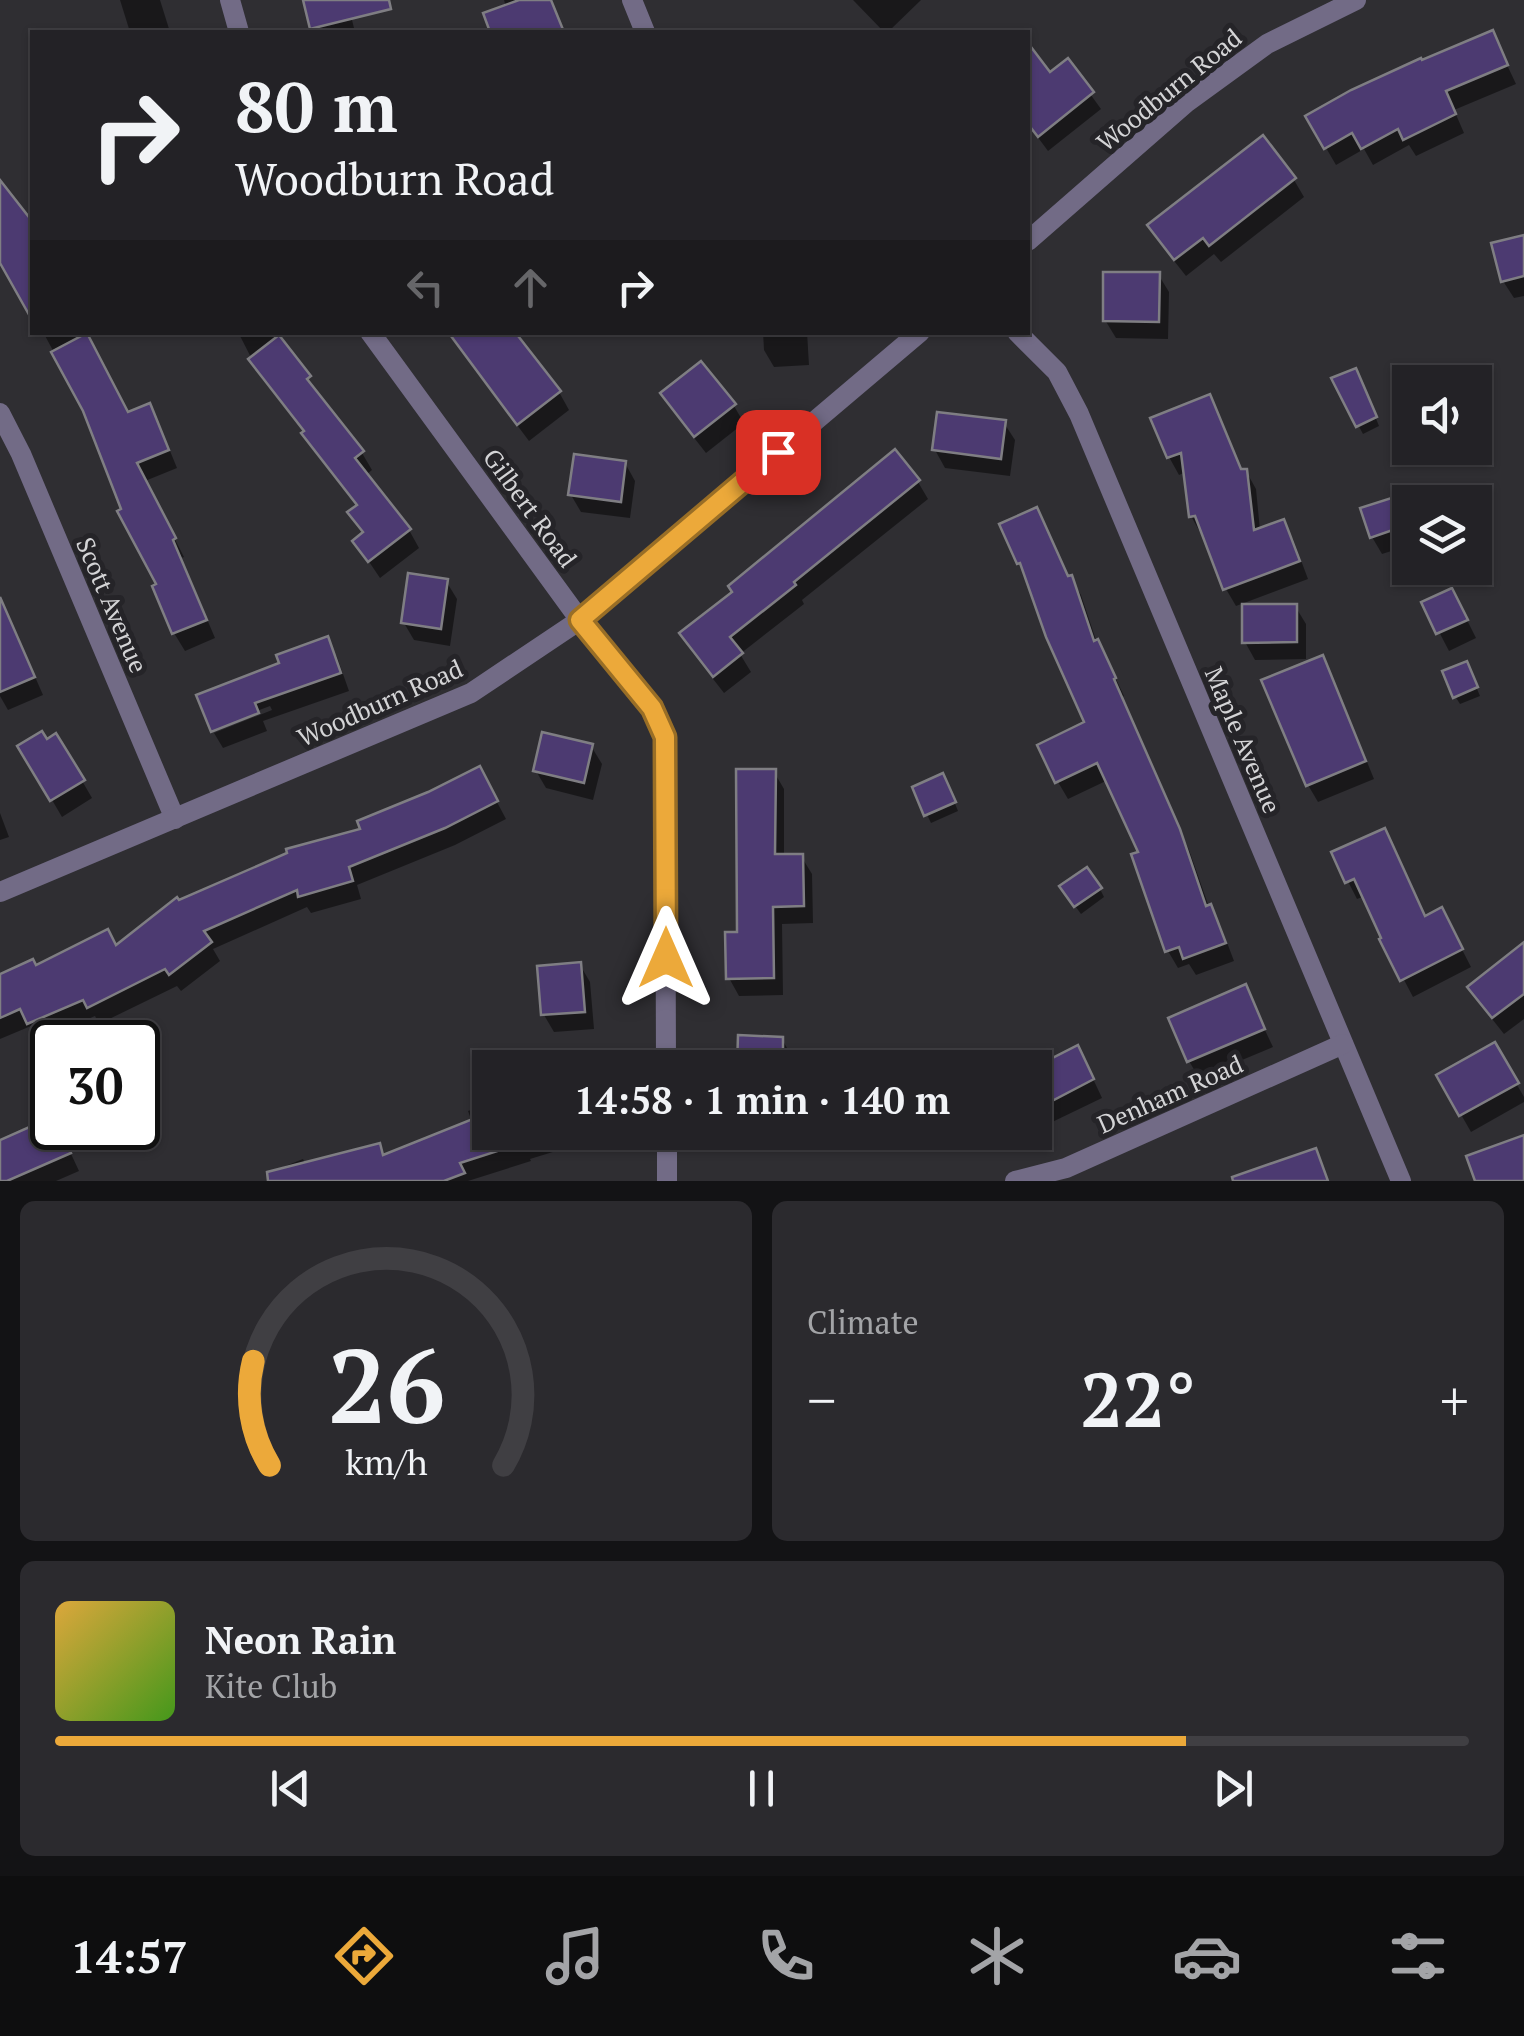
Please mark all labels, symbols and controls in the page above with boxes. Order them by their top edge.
street label: Woodburn Road [1089,21,1248,158]
text: 80 m [235,59,398,152]
icon: right [70,70,200,200]
text: Woodburn Road [235,148,555,208]
icon: left [398,260,453,315]
icon: ahead [503,260,558,315]
icon: right [608,260,663,315]
map controls [1392,365,1492,585]
button: sound [1392,365,1492,465]
pin [736,410,821,495]
icon: arrive [751,425,806,480]
street label: Gilbert Road [476,442,585,574]
button: layers [1392,485,1492,585]
street label: Scott Avenue [69,532,156,678]
street label: Woodburn Road [292,651,468,754]
street label: Maple Avenue [1198,662,1289,818]
position arrow [614,906,718,1010]
speed limit sign: 30 [30,1020,160,1150]
street label: Denham Road [1092,1047,1248,1140]
text: 14:58 · 1 min · 140 m [574,1075,950,1125]
text: Climate [807,1301,919,1343]
text: 26 [327,1315,445,1453]
text: 22° [1080,1349,1196,1448]
text: − [807,1363,836,1436]
text: + [1440,1363,1469,1436]
text: km/h [345,1438,427,1485]
text: Neon Rain [205,1615,396,1665]
text: Kite Club [205,1665,337,1707]
icon: previous [263,1761,318,1816]
icon: pause [734,1761,789,1816]
icon: next [1206,1761,1261,1816]
icon: directions [329,1921,399,1991]
icon: music [540,1921,610,1991]
icon: phone [751,1921,821,1991]
icon: climate [962,1921,1032,1991]
icon: car [1172,1921,1242,1991]
icon: filters [1383,1921,1453,1991]
text: 14:57 [70,1926,188,1986]

